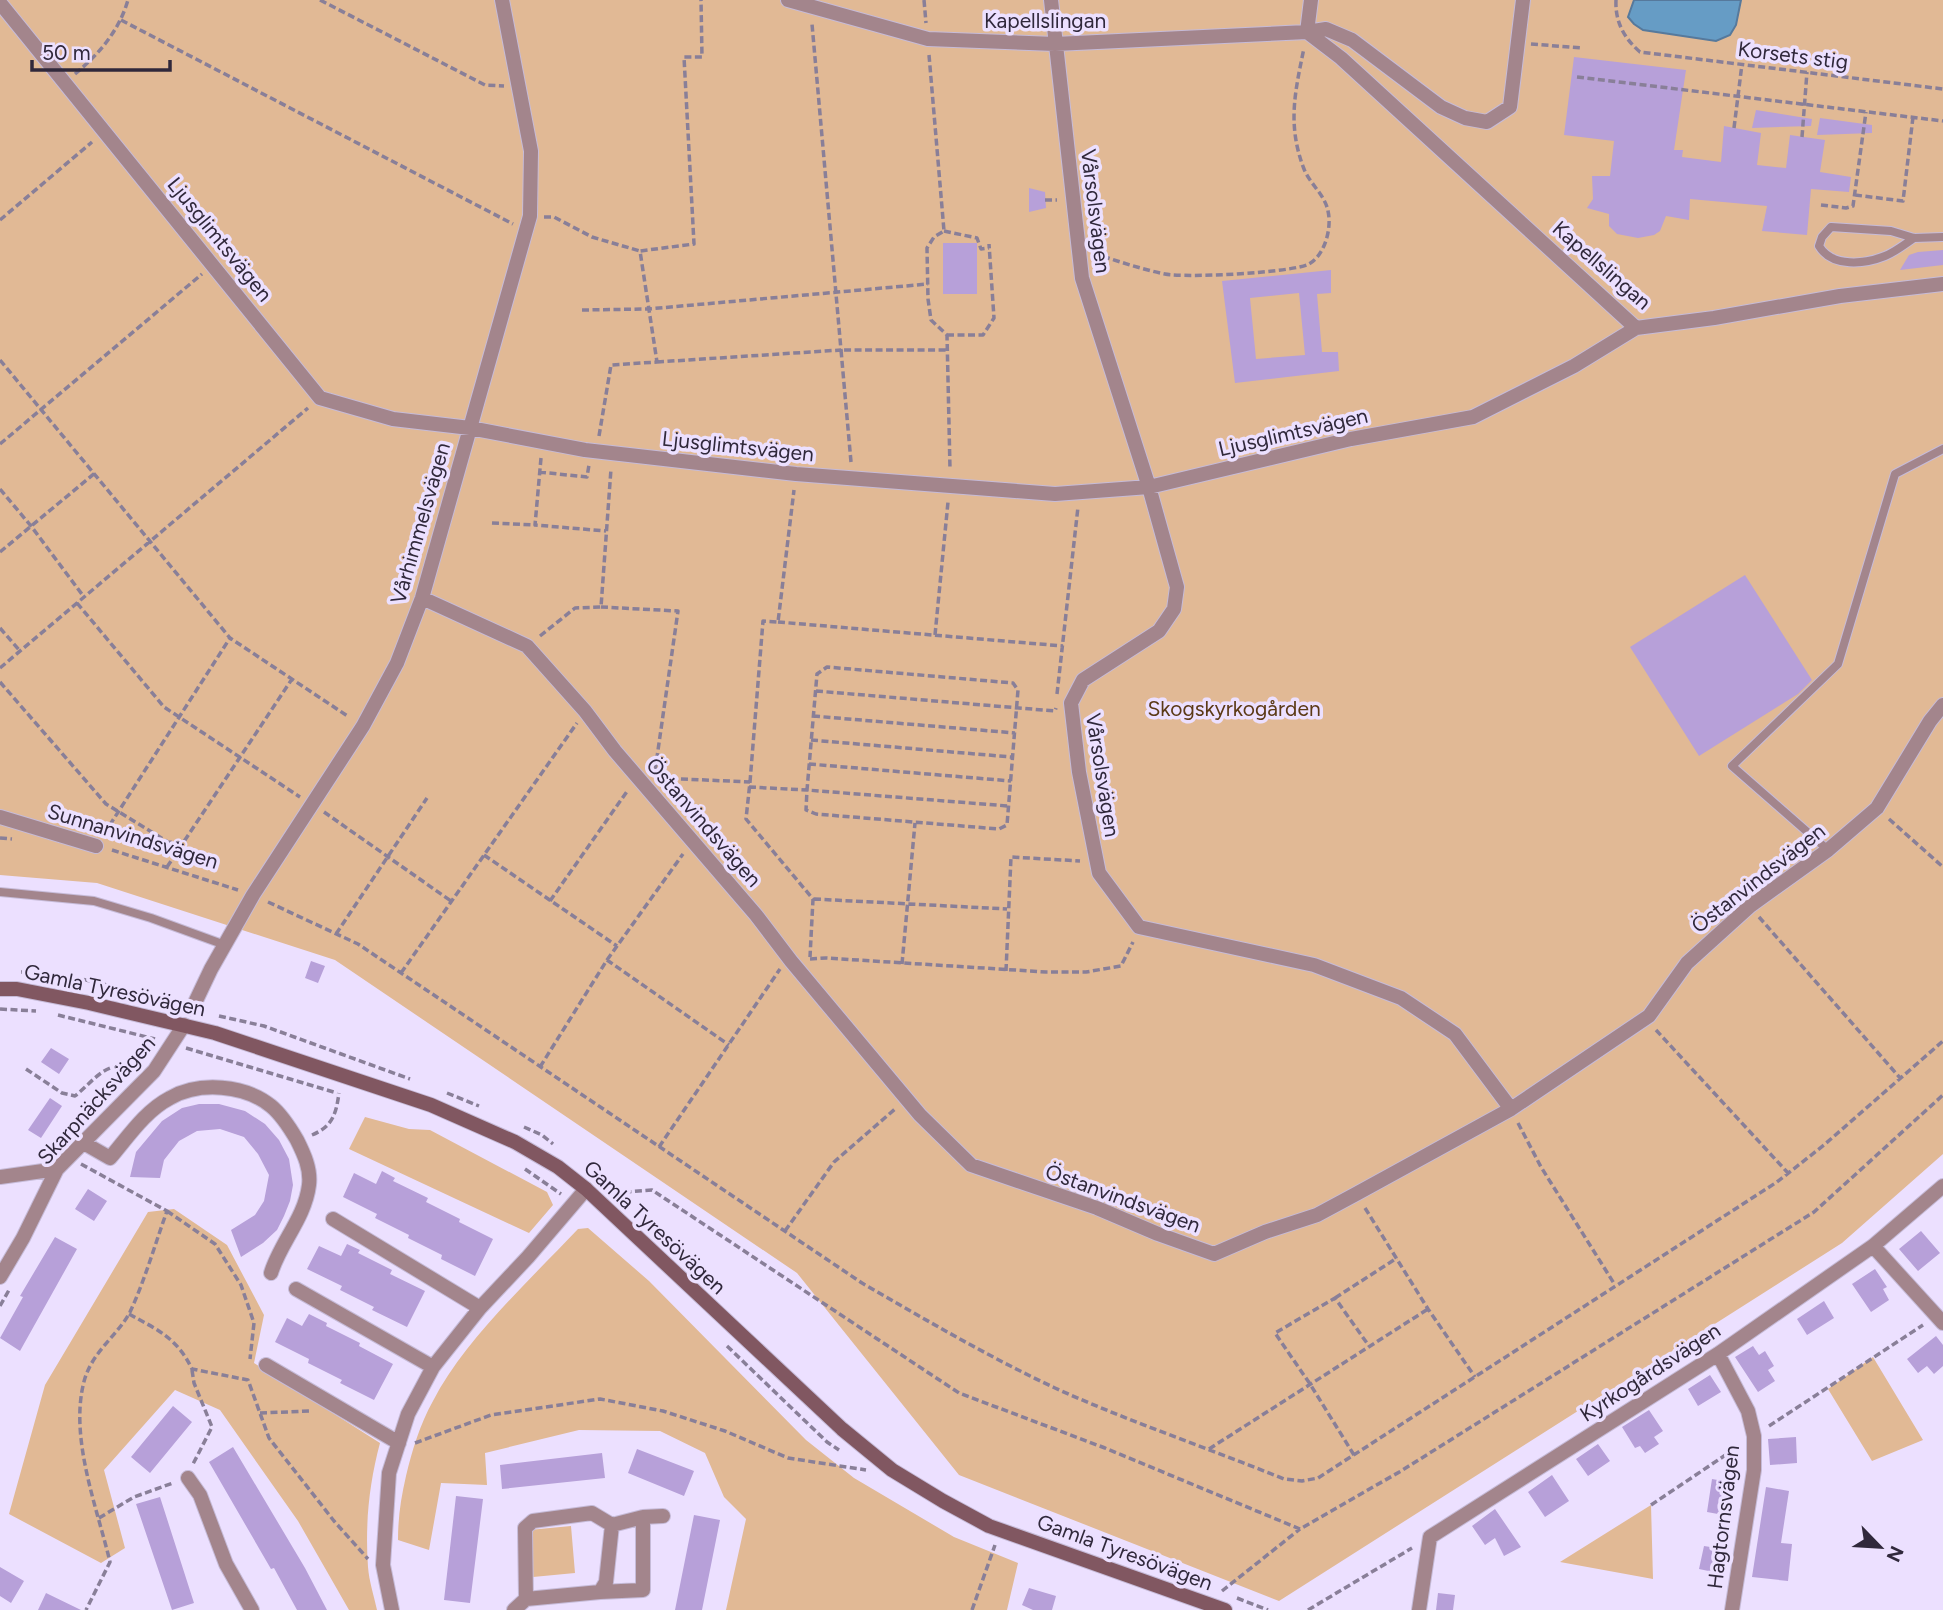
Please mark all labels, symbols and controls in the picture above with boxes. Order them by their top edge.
street label: Kapellslingan [984,8,1106,33]
scale bar [32,28,170,72]
street label: Korsets stig [1736,36,1850,74]
text: 50 m [42,40,91,65]
street label: Vårsolsvägen [1076,147,1116,275]
street label: Ljusglimtsvägen [162,172,278,306]
street label: Kapellslingan [1548,215,1656,315]
street label: Ljusglimtsvägen [1216,403,1370,461]
street label: Ljusglimtsvägen [661,426,815,466]
street label: Vårhimmelsvägen [385,439,455,607]
park label: Skogskyrkogården [1147,696,1321,721]
street label: Vårsolsvägen [1081,711,1125,839]
street label: Östanvindsvägen [641,752,767,892]
street label: Sunnanvindsvägen [45,798,221,874]
street label: Östanvindsvägen [1686,818,1830,938]
street label: Gamla Tyresövägen [22,959,208,1021]
street label: Skarpnäcksvägen [32,1031,160,1169]
street label: Gamla Tyresövägen [579,1155,731,1299]
street label: Östanvindsvägen [1042,1158,1204,1238]
street label: Kyrkogårdsvägen [1575,1317,1725,1427]
street label: Hagtornsvägen [1702,1444,1744,1590]
street label: Gamla Tyresövägen [1034,1509,1216,1595]
north arrow [1845,1512,1915,1582]
text: N [1881,1542,1908,1565]

